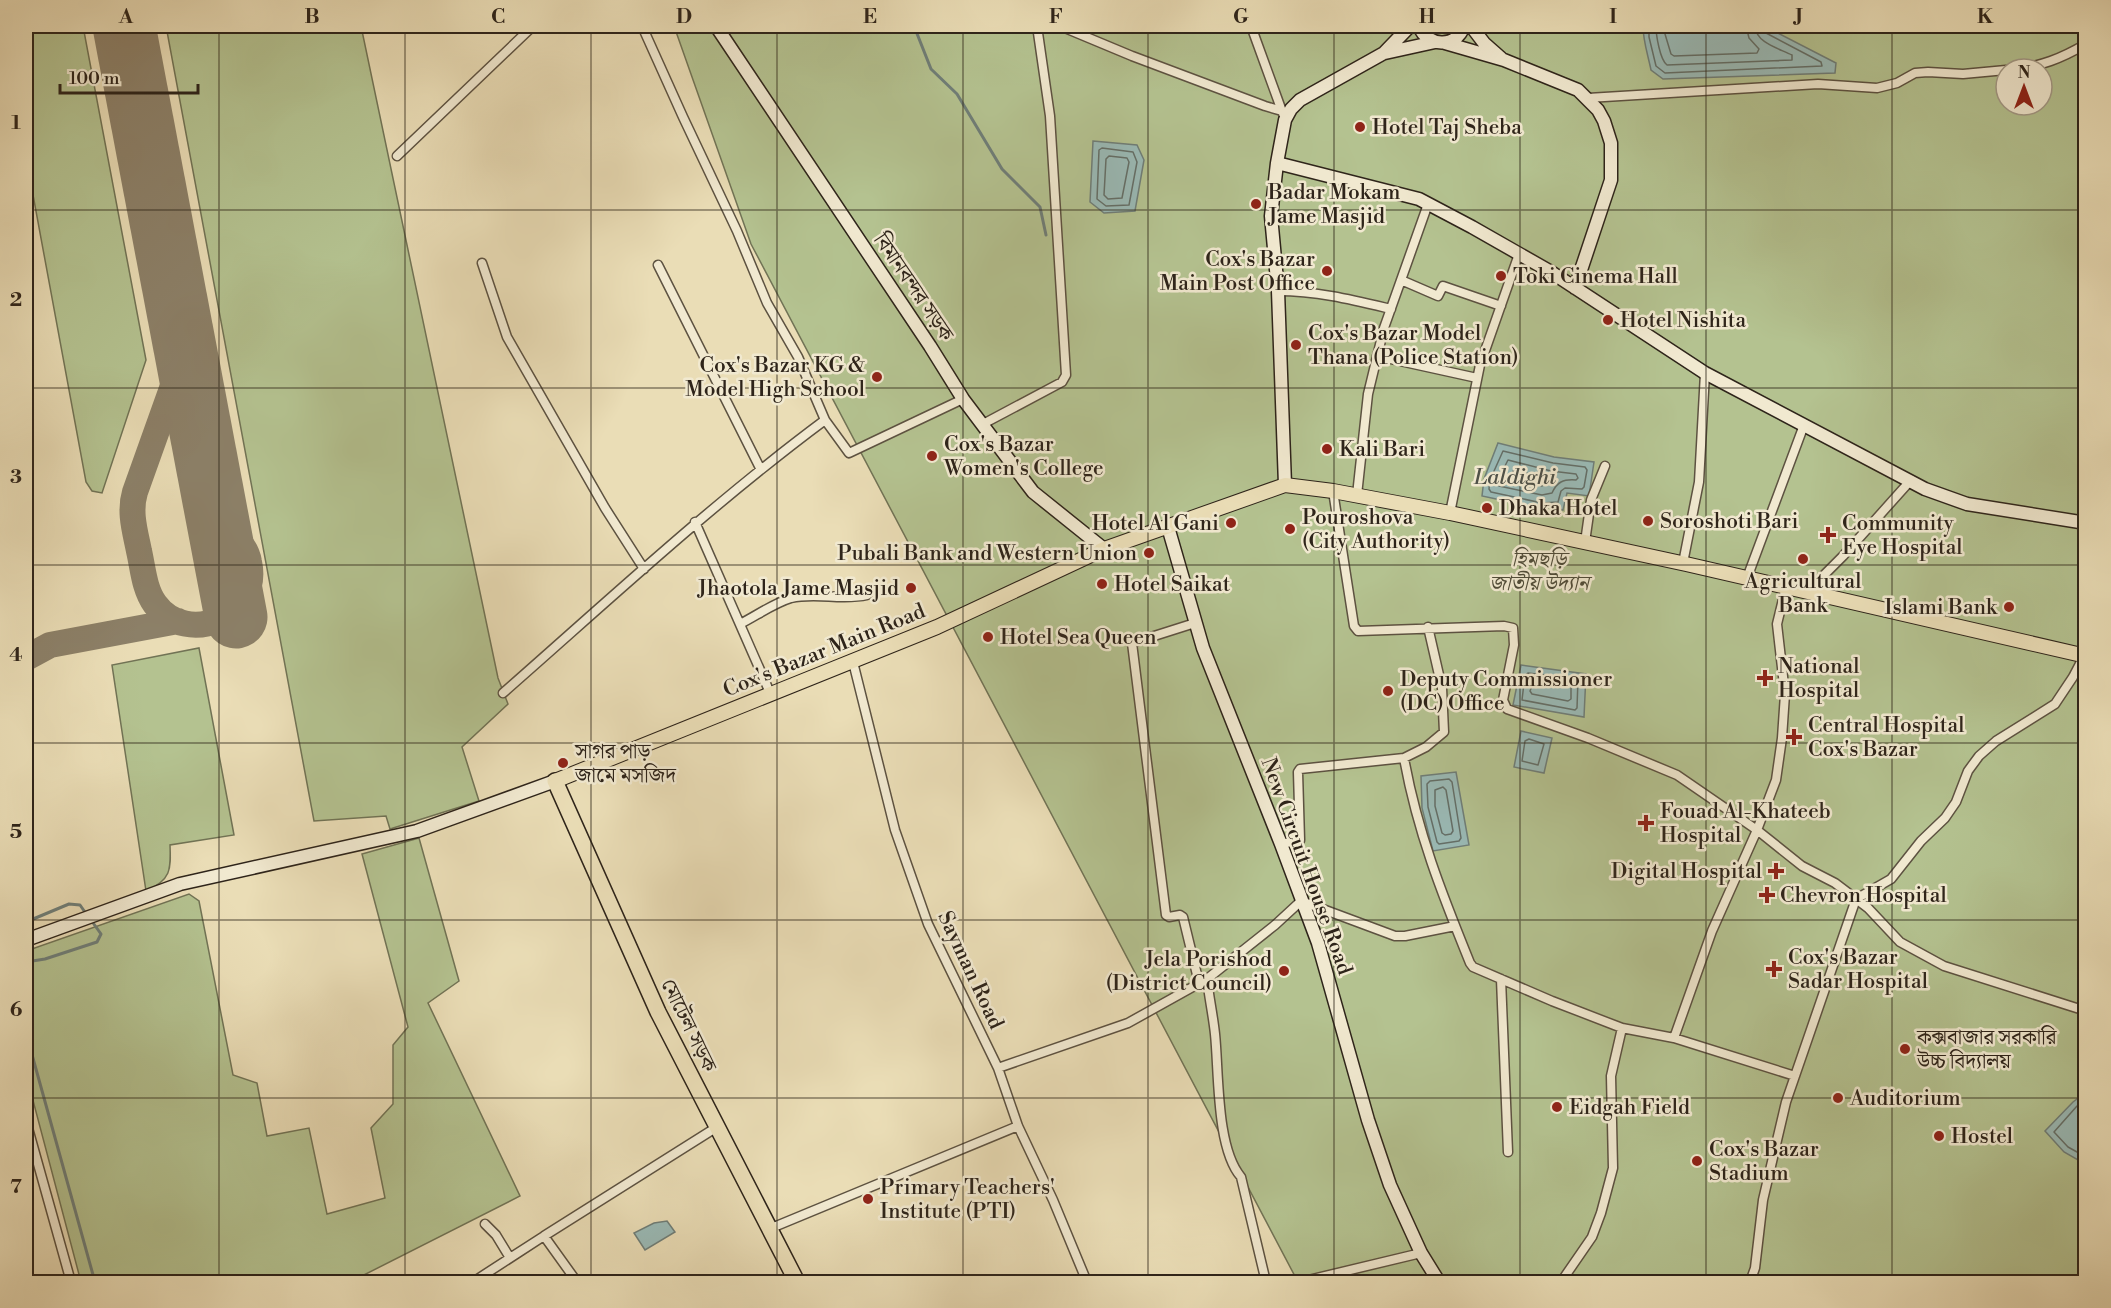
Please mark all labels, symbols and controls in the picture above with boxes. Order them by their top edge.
text: A [118,5,134,30]
text: B [304,5,320,30]
text: C [491,5,505,30]
text: D [676,5,692,30]
text: E [863,5,877,30]
text: F [1049,5,1063,30]
text: G [1233,5,1249,30]
text: H [1419,5,1436,30]
text: I [1609,5,1617,30]
text: J [1792,5,1803,30]
text: K [1977,5,1994,30]
scale bar [60,57,198,95]
north arrow [1994,57,2054,117]
text: N [2018,63,2031,83]
text: 100 m [69,67,120,90]
text: 1 [11,111,21,136]
place label: Hotel Taj Sheba [1372,115,1522,141]
marker: Hotel Taj Sheba [1353,120,1367,134]
place label: Badar Mokam Jame Masjid [1267,180,1400,230]
marker: Badar Mokam Jame Masjid [1249,197,1263,211]
street label: বিমানবন্দর সড়ক [867,228,960,348]
place label: Cox's Bazar Main Post Office [1160,247,1315,297]
marker: Cox's Bazar Main Post Office [1320,264,1334,278]
place label: Toki Cinema Hall [1513,264,1678,290]
marker: Toki Cinema Hall [1494,269,1508,283]
text: 2 [10,288,22,313]
place label: Hotel Nishita [1620,308,1747,334]
marker: Hotel Nishita [1601,313,1615,327]
place label: Cox's Bazar Model Thana (Police Station) [1308,321,1519,371]
marker: Cox's Bazar Model Thana (Police Station) [1289,338,1303,352]
place label: Cox's Bazar KG & Model High School [685,353,865,403]
marker: Cox's Bazar KG & Model High School [870,370,884,384]
place label: Cox's Bazar Women's College [943,432,1104,482]
place label: Kali Bari [1339,437,1425,463]
marker: Kali Bari [1320,442,1334,456]
marker: Cox's Bazar Women's College [925,449,939,463]
water label: Laldighi [1473,464,1556,491]
text: 3 [10,465,22,490]
place label: Dhaka Hotel [1499,496,1618,522]
marker: Dhaka Hotel [1480,501,1494,515]
place label: Pouroshova (City Authority) [1302,505,1450,555]
place label: Soroshoti Bari [1660,509,1798,535]
place label: Hotel Al Gani [1092,511,1219,537]
place label: Community Eye Hospital [1842,511,1963,561]
marker: Soroshoti Bari [1641,514,1655,528]
marker: Hotel Al Gani [1224,516,1238,530]
marker: Pouroshova (City Authority) [1283,522,1297,536]
marker: Community Eye Hospital [1819,526,1837,544]
place label: Pubali Bank and Western Union [837,541,1137,567]
marker: Pubali Bank and Western Union [1142,546,1156,560]
park label: হিমছড়ি জাতীয় উদ্যান [1489,546,1593,597]
marker: Agricultural Bank [1796,552,1810,566]
place label: Agricultural Bank [1744,569,1861,619]
place label: Hotel Saikat [1114,572,1231,598]
place label: Jhaotola Jame Masjid [696,576,899,602]
marker: Hotel Saikat [1095,577,1109,591]
marker: Jhaotola Jame Masjid [904,581,918,595]
place label: Islami Bank [1884,595,1998,621]
street label: Cox's Bazar Main Road [719,598,929,703]
marker: Islami Bank [2002,600,2016,614]
place label: Hotel Sea Queen [1000,625,1157,651]
marker: Hotel Sea Queen [981,630,995,644]
text: 4 [9,643,23,668]
place label: National Hospital [1778,654,1859,704]
place label: Deputy Commissioner (DC) Office [1400,667,1612,717]
marker: National Hospital [1756,669,1774,687]
marker: Deputy Commissioner (DC) Office [1381,684,1395,698]
place label: Central Hospital Cox's Bazar [1808,713,1964,763]
marker: Central Hospital Cox's Bazar [1785,728,1803,746]
place label: সাগর পাড় জামে মসজিদ [574,739,677,789]
street label: New Circuit House Road [1255,754,1358,979]
marker: সাগর পাড় জামে মসজিদ [556,756,570,770]
place label: Fouad Al-Khateeb Hospital [1660,799,1831,849]
marker: Fouad Al-Khateeb Hospital [1637,814,1655,832]
text: 5 [10,820,22,845]
place label: Digital Hospital [1611,859,1762,885]
marker: Digital Hospital [1767,862,1785,880]
place label: Chevron Hospital [1780,883,1947,909]
marker: Chevron Hospital [1758,886,1776,904]
street label: Sayman Road [931,907,1009,1034]
place label: Cox's Bazar Sadar Hospital [1788,945,1928,995]
place label: Jela Porishod (District Council) [1106,947,1272,997]
marker: Cox's Bazar Sadar Hospital [1765,960,1783,978]
marker: Jela Porishod (District Council) [1277,964,1291,978]
street label: মোটেল সড়ক [654,975,722,1077]
text: 6 [10,998,23,1023]
place label: কক্সবাজার সরকারি উচ্চ বিদ্যালয় [1916,1025,2058,1075]
marker: কক্সবাজার সরকারি উচ্চ বিদ্যালয় [1898,1042,1912,1056]
place label: Auditorium [1849,1086,1961,1112]
marker: Auditorium [1831,1091,1845,1105]
place label: Eidgah Field [1569,1095,1690,1121]
marker: Eidgah Field [1550,1100,1564,1114]
place label: Hostel [1951,1124,2013,1150]
marker: Hostel [1932,1129,1946,1143]
place label: Cox's Bazar Stadium [1709,1137,1819,1187]
marker: Cox's Bazar Stadium [1690,1154,1704,1168]
text: 7 [10,1175,22,1200]
place label: Primary Teachers' Institute (PTI) [880,1175,1055,1225]
marker: Primary Teachers' Institute (PTI) [861,1192,875,1206]

